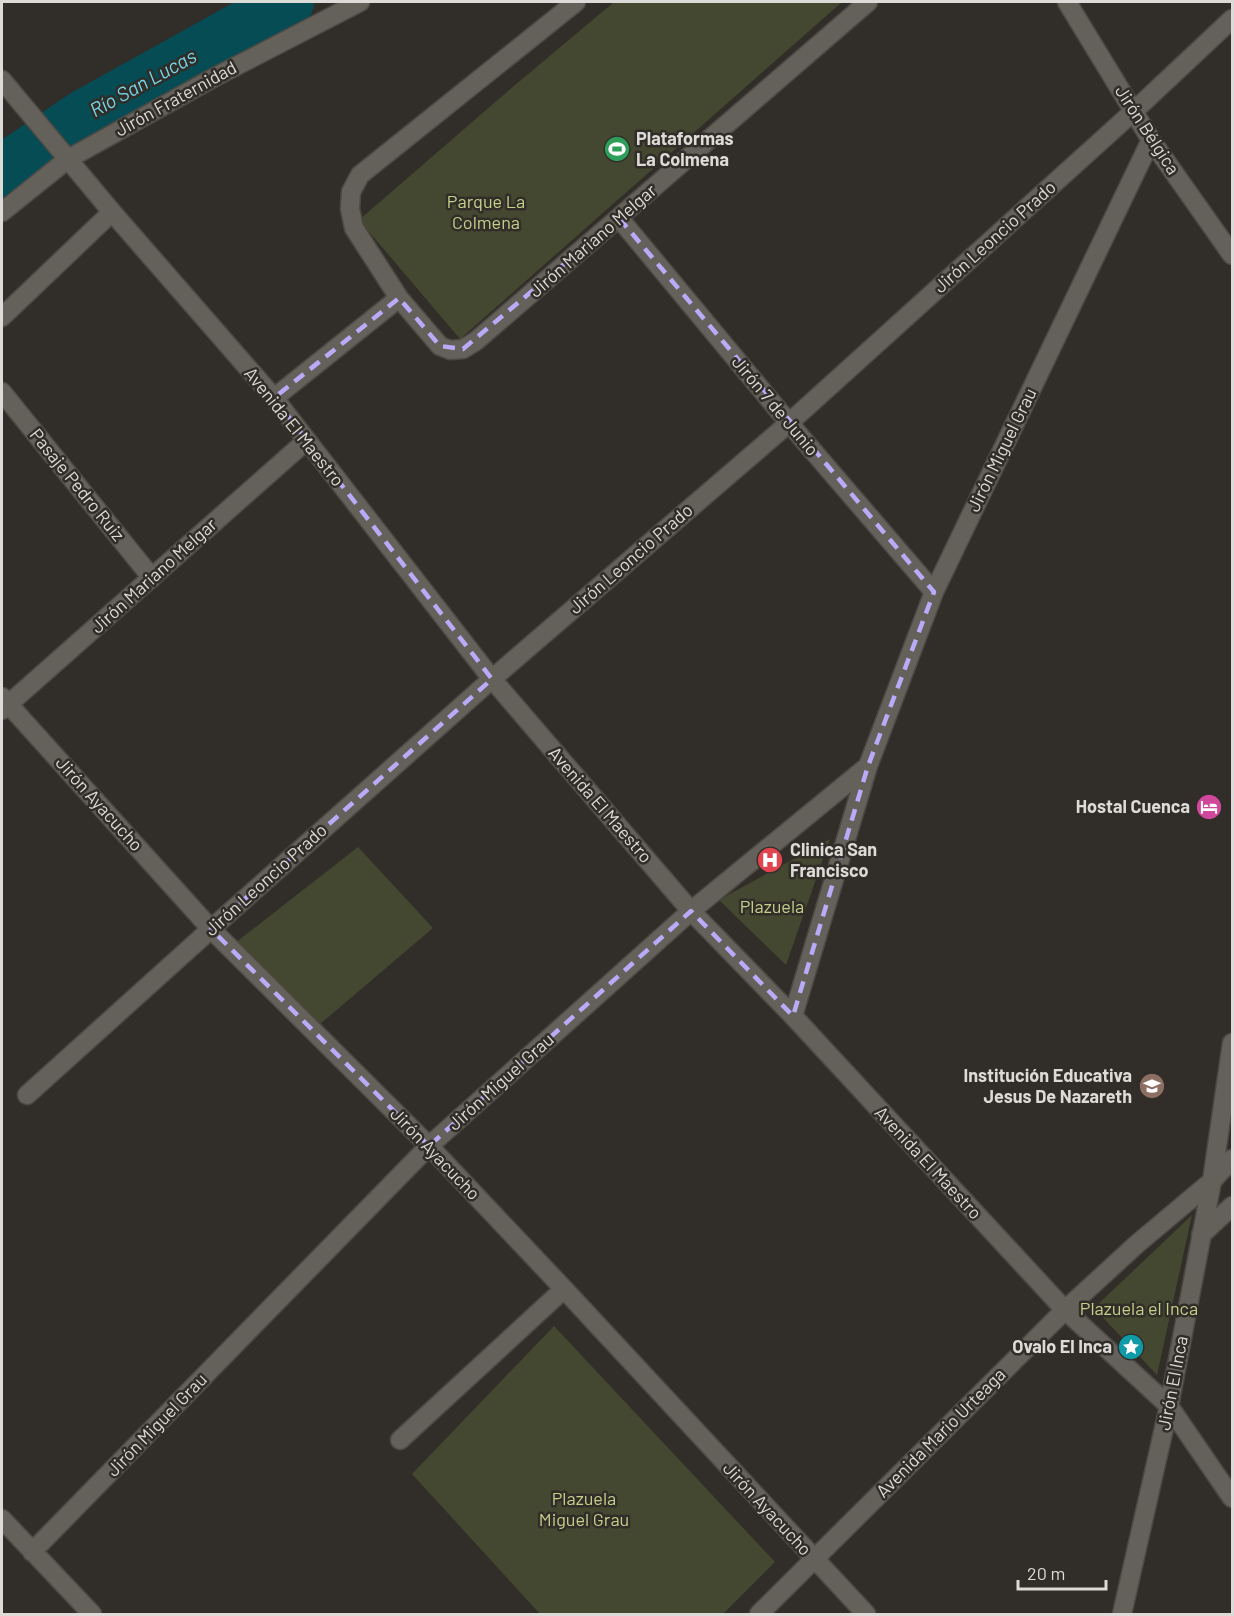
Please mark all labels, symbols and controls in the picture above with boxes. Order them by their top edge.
water label: Río San Lucas [85,43,200,121]
street label: Jirón Fraternidad [111,56,240,141]
street label: Jirón Bélgica [1111,81,1185,178]
place label: Plataformas La Colmena [636,127,734,170]
sports icon: Plataformas La Colmena [602,134,632,164]
street label: Jirón Leoncio Prado [929,176,1060,297]
street label: Jirón Mariano Melgar [524,179,661,302]
park label: Parque La Colmena [447,190,525,233]
street label: Jirón 7 de Junio [728,351,824,460]
street label: Avenida El Maestro [240,362,350,490]
street label: Jirón Miguel Grau [962,384,1041,515]
street label: Pasaje Pedro Ruiz [26,424,130,545]
street label: Jirón Leoncio Prado [564,498,697,618]
street label: Jirón Mariano Melgar [86,513,221,638]
street label: Avenida El Maestro [544,742,657,867]
street label: Jirón Ayacucho [51,751,148,855]
hotel icon: Hostal Cuenca [1194,792,1224,822]
place label: Hostal Cuenca [1076,795,1190,817]
street label: Jirón Leoncio Prado [200,819,331,940]
place label: Clinica San Francisco [790,838,877,881]
hospital icon: Clinica San Francisco [755,845,785,875]
park label: Plazuela [740,895,804,917]
street label: Jirón Miguel Grau [443,1028,558,1135]
place label: Institución Educativa Jesus De Nazareth [963,1064,1132,1107]
school or university icon: Institución Educativa Jesus De Nazareth [1137,1071,1167,1101]
street label: Avenida El Maestro [871,1101,987,1223]
street label: Jirón Ayacucho [386,1103,485,1204]
park label: Plazuela el Inca [1080,1297,1198,1319]
place icon: Ovalo El Inca [1116,1332,1146,1362]
street label: Jirón El Inca [1152,1334,1192,1432]
place label: Ovalo El Inca [1012,1335,1112,1357]
street label: Avenida Mario Urteaga [871,1363,1010,1502]
street label: Jirón Miguel Grau [102,1368,211,1480]
street label: Jirón Ayacucho [719,1457,817,1560]
park label: Plazuela Miguel Grau [539,1487,629,1530]
scale bar [1018,1553,1106,1591]
text: 20 m [1027,1562,1065,1584]

